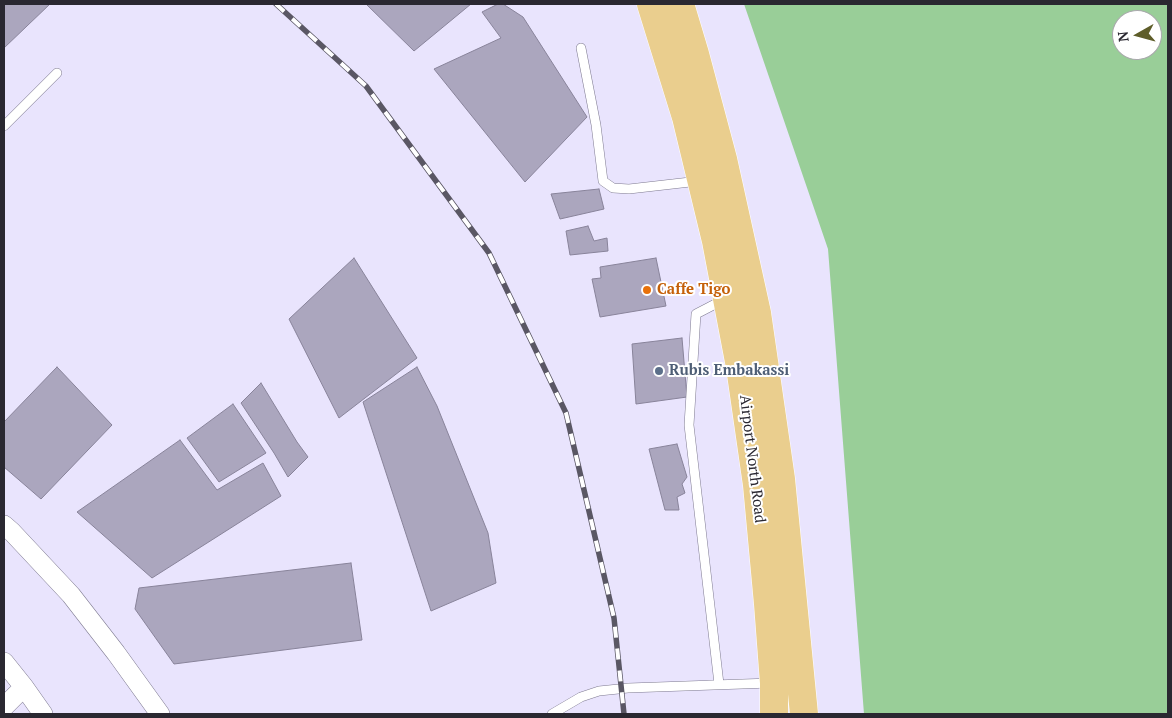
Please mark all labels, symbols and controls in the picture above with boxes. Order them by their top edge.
north arrow [1112,10,1162,60]
text: N [1113,30,1133,43]
place label: Caffe Tigo [657,281,731,299]
marker: Caffe Tigo [641,284,653,296]
place label: Rubis Embakassi [669,362,789,380]
marker: Rubis Embakassi [653,365,665,377]
street label: Airport North Road [735,394,769,524]

